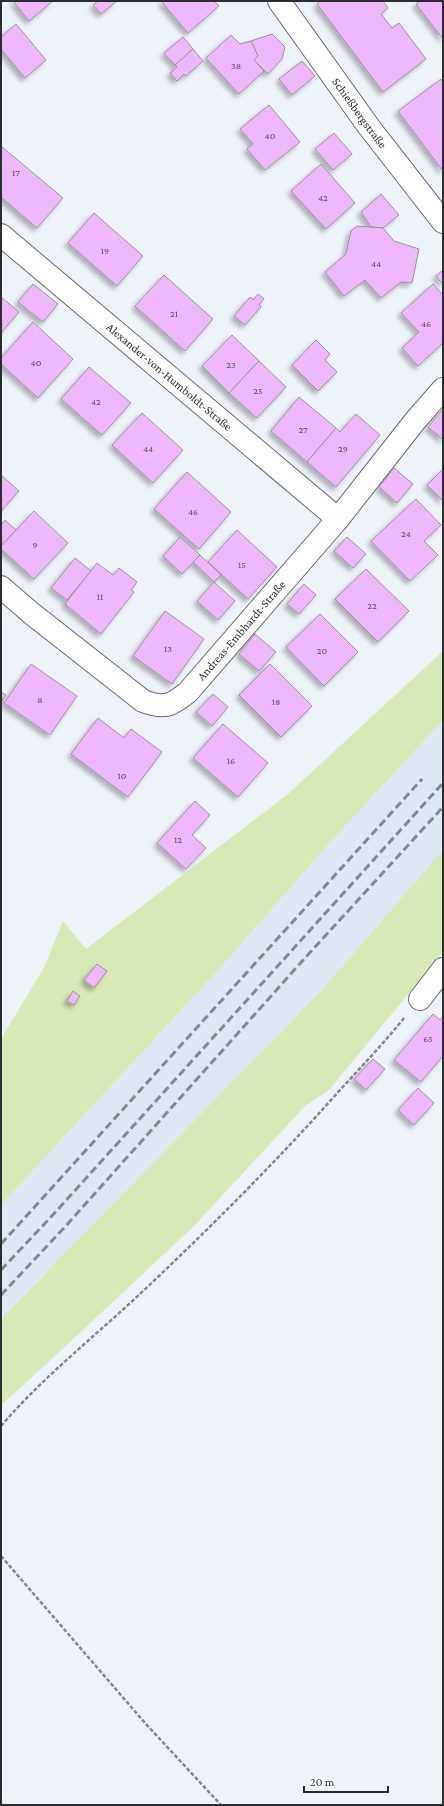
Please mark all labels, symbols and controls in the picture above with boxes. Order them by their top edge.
house number: 38 [231,60,241,71]
street label: Schießbergstraße [329,75,390,151]
house number: 40 [265,130,276,141]
house number: 17 [12,167,20,178]
house number: 42 [318,192,328,203]
house number: 19 [101,245,109,256]
house number: 44 [371,258,381,269]
house number: 21 [170,308,178,319]
house number: 46 [421,318,431,329]
street label: Alexander-von-Humboldt-Straße [104,320,235,434]
house number: 40 [31,357,42,368]
house number: 23 [226,359,236,370]
house number: 25 [253,385,263,396]
house number: 42 [91,396,101,407]
house number: 27 [298,424,308,435]
house number: 44 [143,443,153,454]
house number: 29 [338,443,348,454]
house number: 46 [188,506,198,517]
house number: 24 [401,528,411,539]
house number: 9 [32,539,38,550]
house number: 15 [238,559,246,570]
street label: Andreas-Embhardt-Straße [194,578,288,683]
house number: 11 [97,591,103,602]
house number: 22 [367,600,377,611]
house number: 13 [164,643,172,654]
house number: 20 [317,645,328,656]
house number: 8 [37,694,43,705]
house number: 18 [272,696,280,707]
house number: 16 [227,755,235,766]
house number: 10 [118,770,127,781]
house number: 12 [174,834,182,845]
house number: 65 [423,1033,433,1044]
scale bar [304,1768,388,1794]
text: 20 m [310,1775,335,1789]

